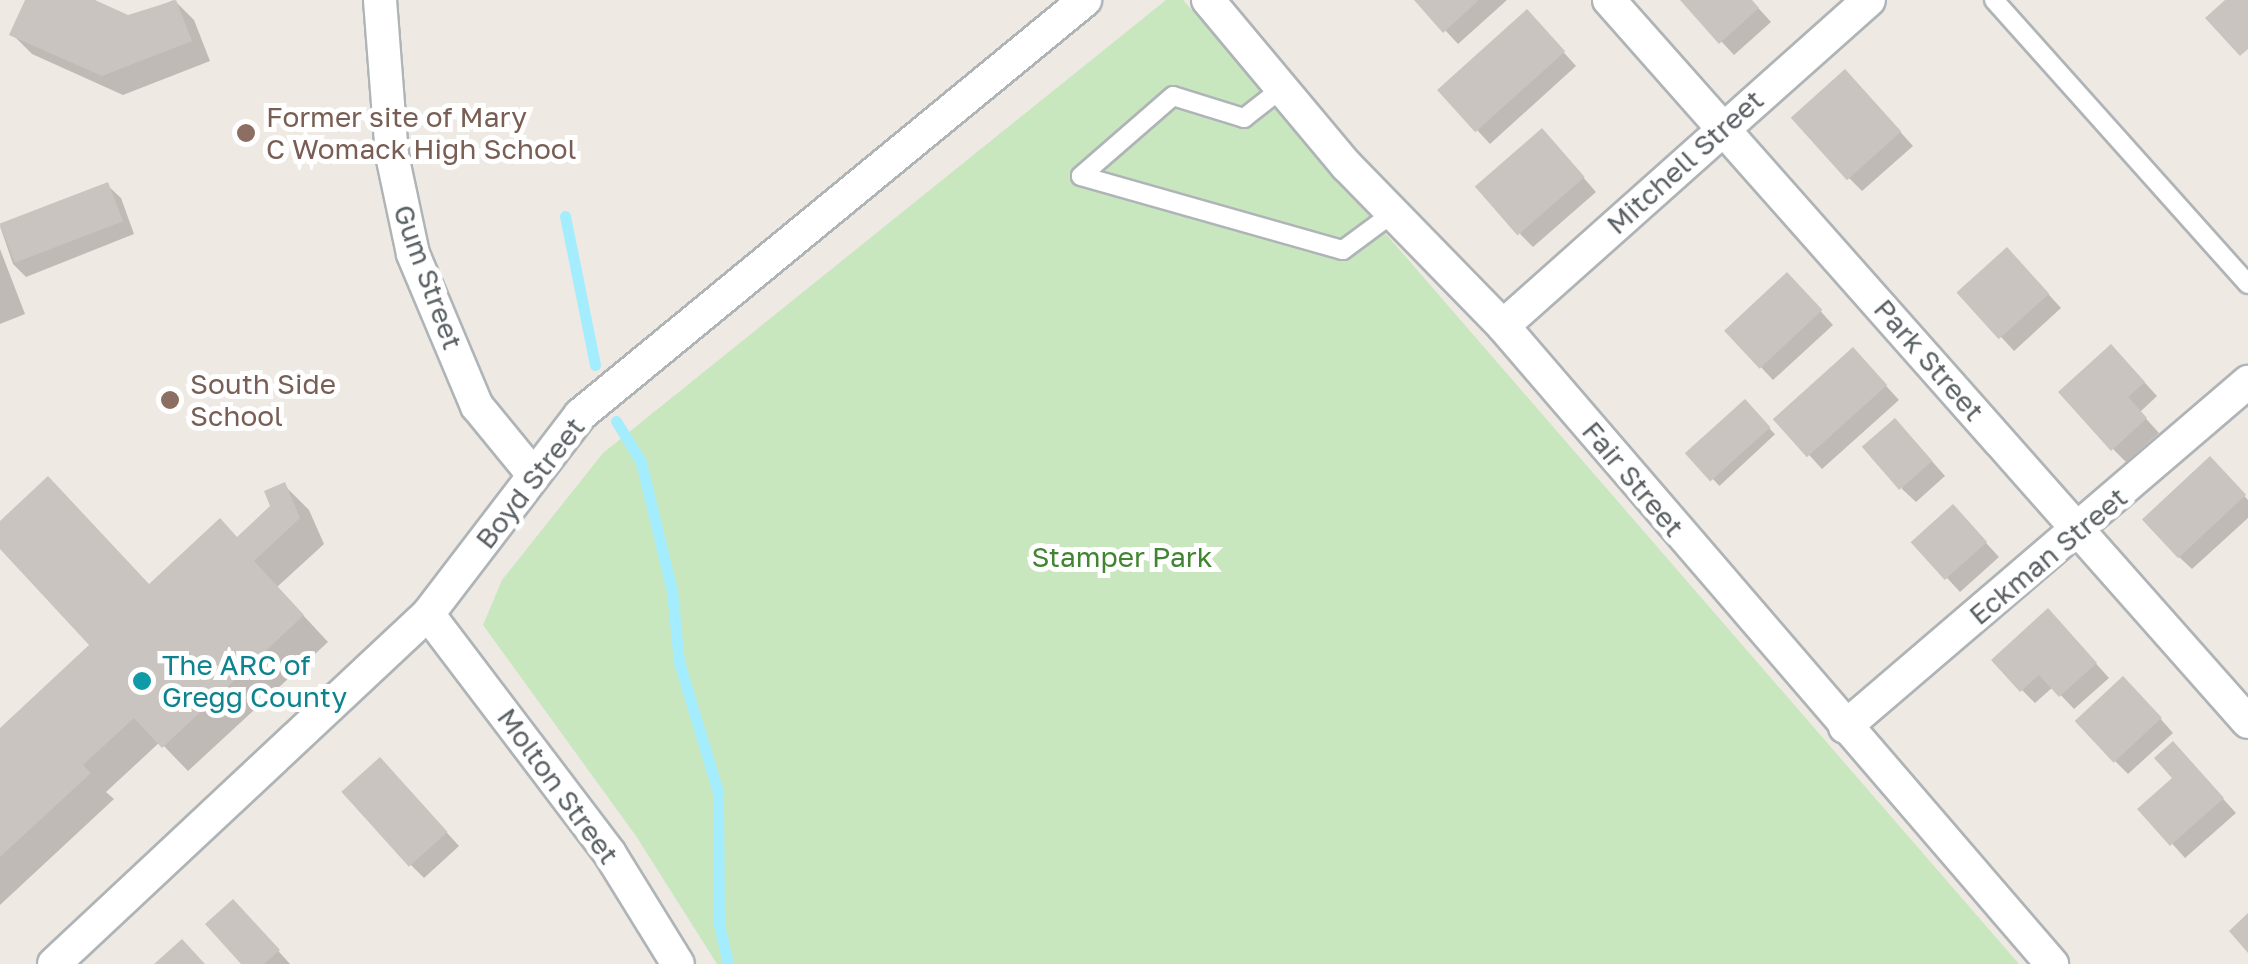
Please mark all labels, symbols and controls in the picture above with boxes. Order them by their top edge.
street label: Mitchell Street [1600,83,1770,241]
place label: Former site of Mary C Womack High School [266,100,576,166]
marker: Former site of Mary C Womack High School [235,122,257,144]
street label: Gum Street [386,200,470,354]
street label: Park Street [1867,292,1991,428]
place label: South Side School [190,367,336,433]
marker: South Side School [159,389,181,411]
street label: Boyd Street [468,411,592,555]
street label: Fair Street [1575,414,1691,544]
street label: Eckman Street [1962,480,2134,632]
park label: Stamper Park [1031,540,1213,574]
place label: The ARC of Gregg County [162,648,347,714]
marker: The ARC of Gregg County [131,670,153,692]
street label: Molton Street [490,702,626,870]

